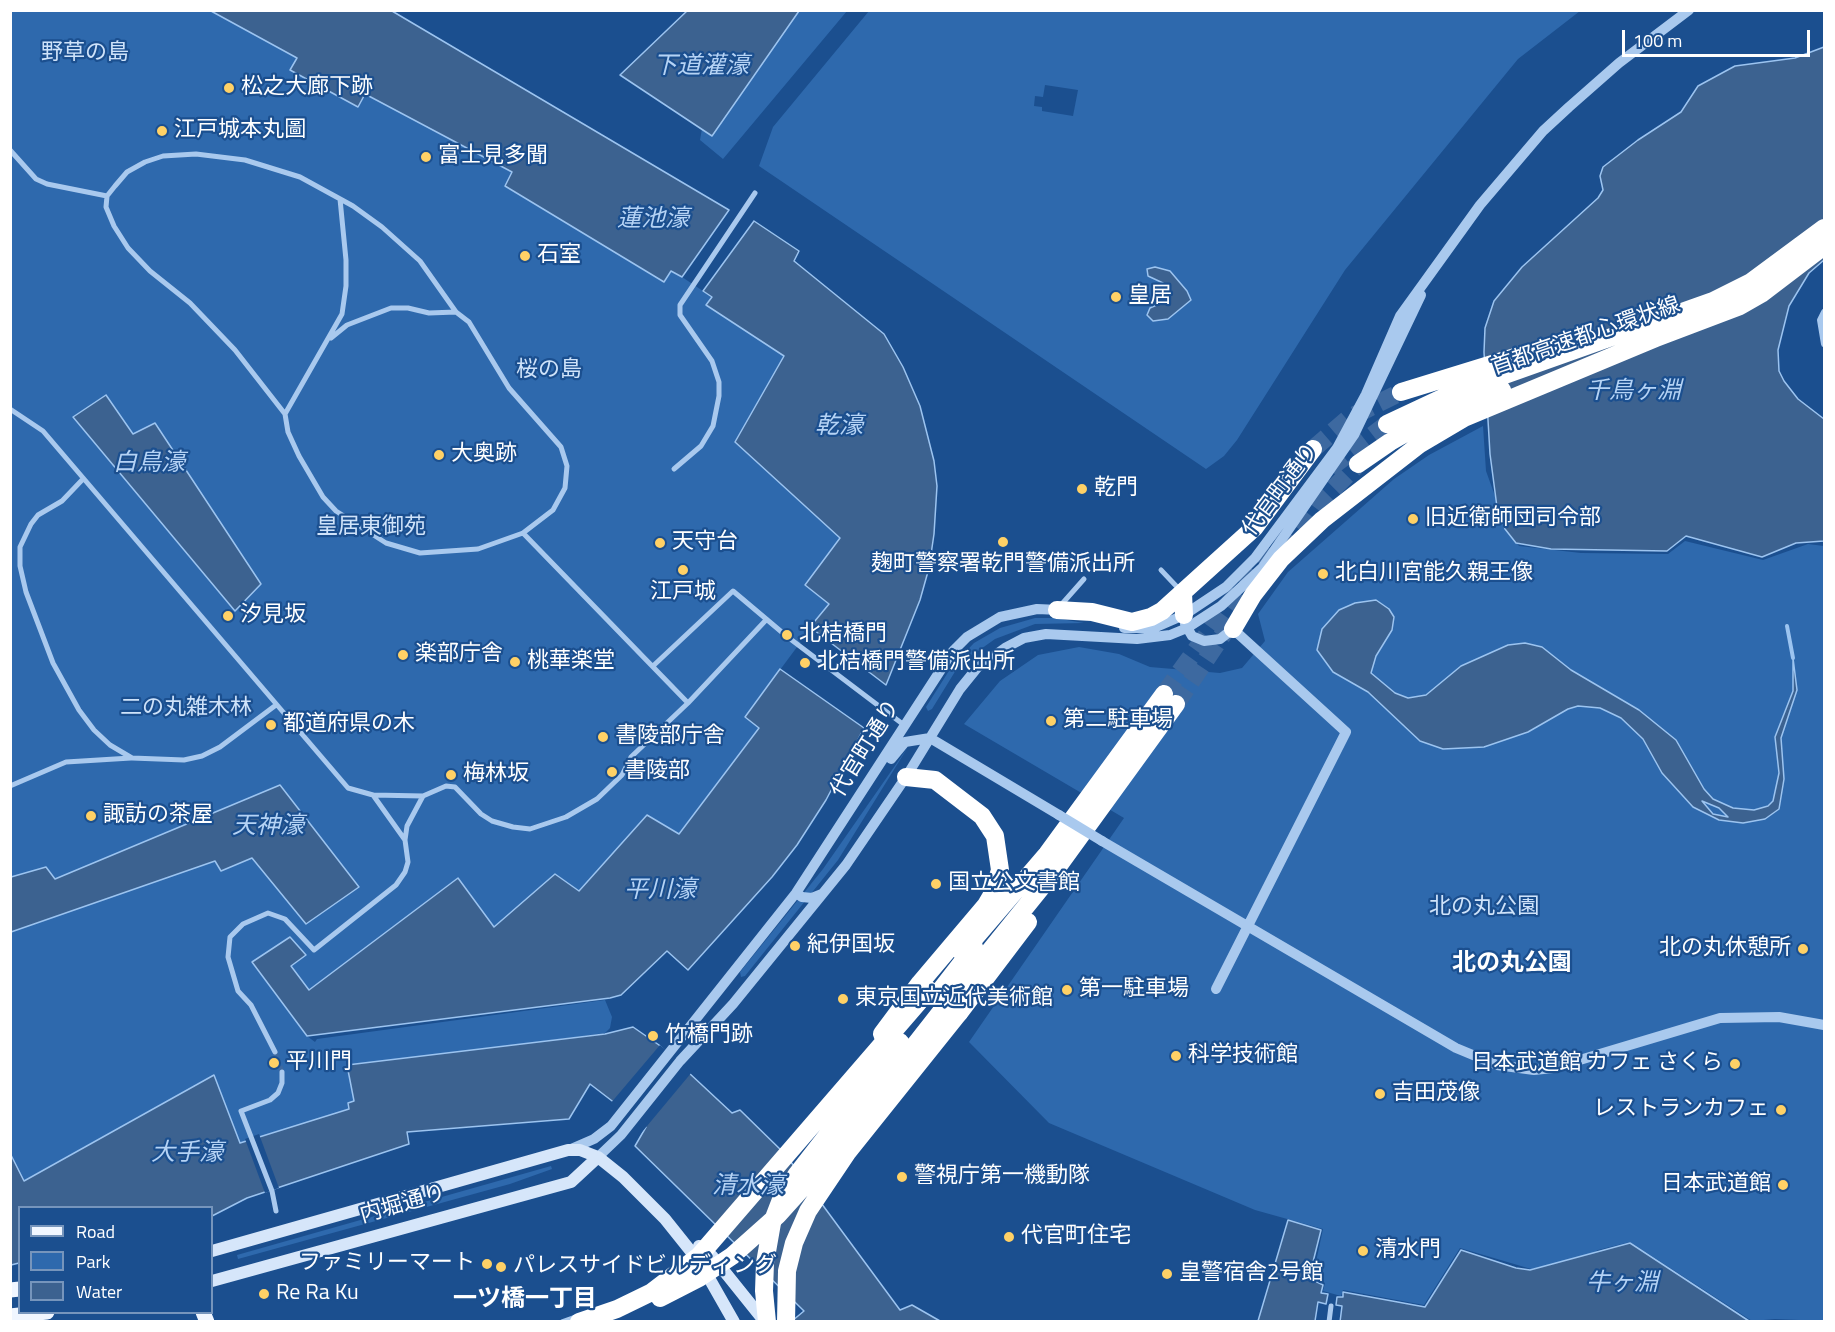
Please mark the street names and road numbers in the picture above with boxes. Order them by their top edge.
street label: 首都高速都心環状線 [1488,292,1684,382]
street label: 代官町通り [1237,438,1325,542]
street label: 代官町通り [826,695,906,803]
street label: 内堀通り [357,1180,449,1230]

